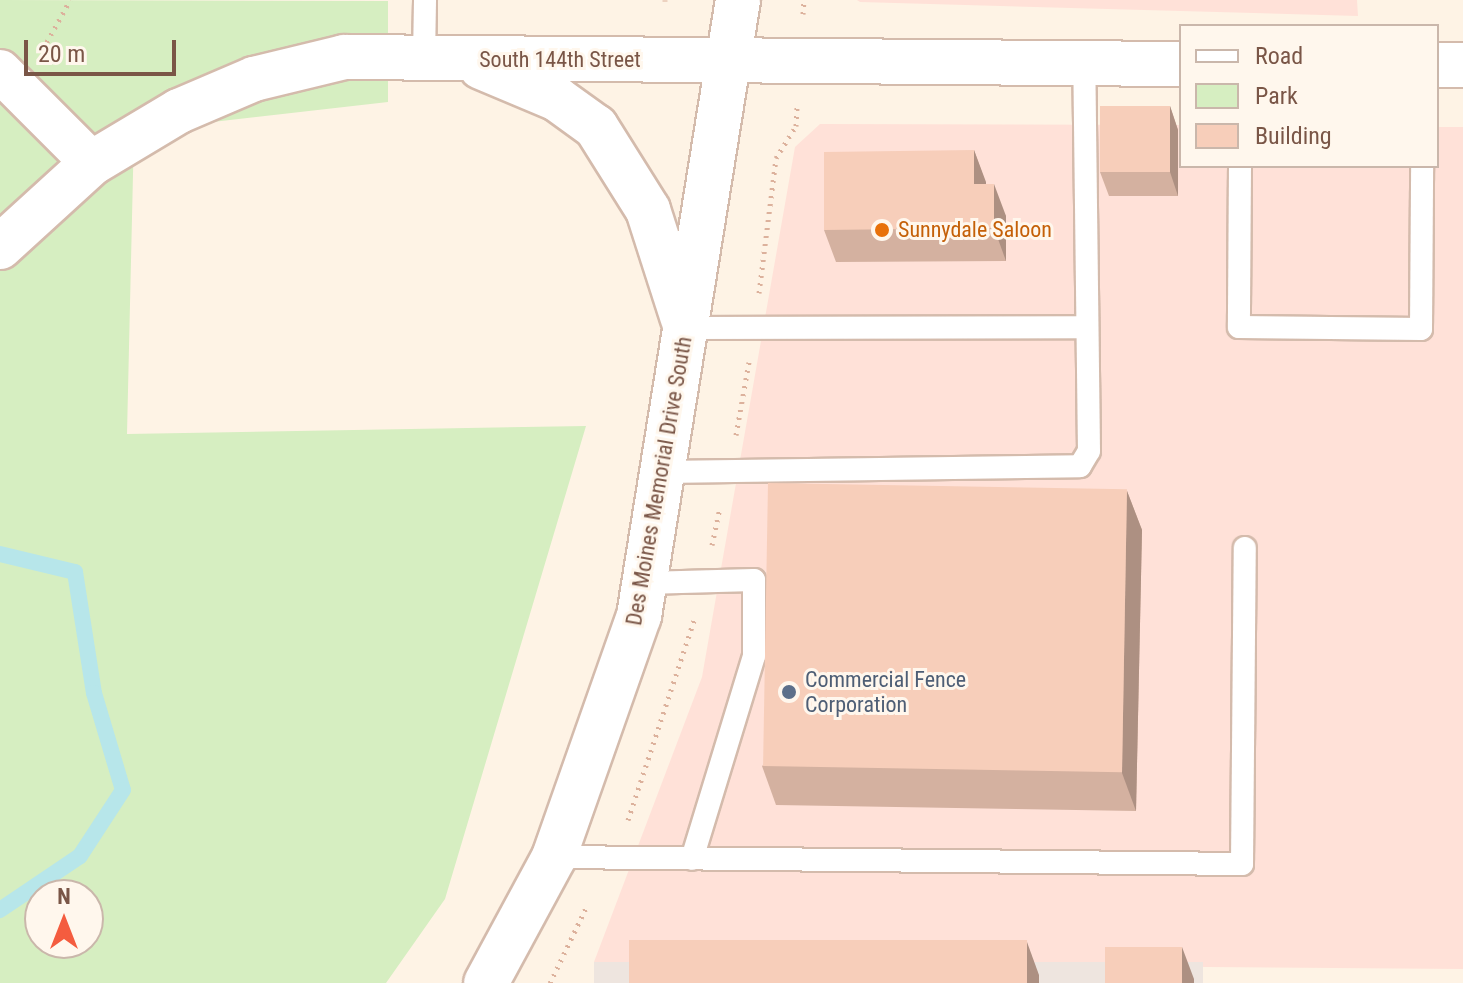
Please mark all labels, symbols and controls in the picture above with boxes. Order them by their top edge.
scale bar [28,24,180,74]
legend [1179,24,1439,168]
text: 20 m [38,40,85,68]
text: Road [1255,42,1303,70]
street label: South 144th Street [479,47,641,73]
text: Park [1255,82,1298,110]
text: Building [1255,122,1332,150]
place label: Sunnydale Saloon [898,217,1052,243]
marker: Sunnydale Saloon [873,221,891,239]
street label: Des Moines Memorial Drive South [621,335,697,627]
place label: Commercial Fence Corporation [805,666,966,718]
marker: Commercial Fence Corporation [780,683,798,701]
north arrow [24,879,104,959]
text: N [57,884,71,909]

